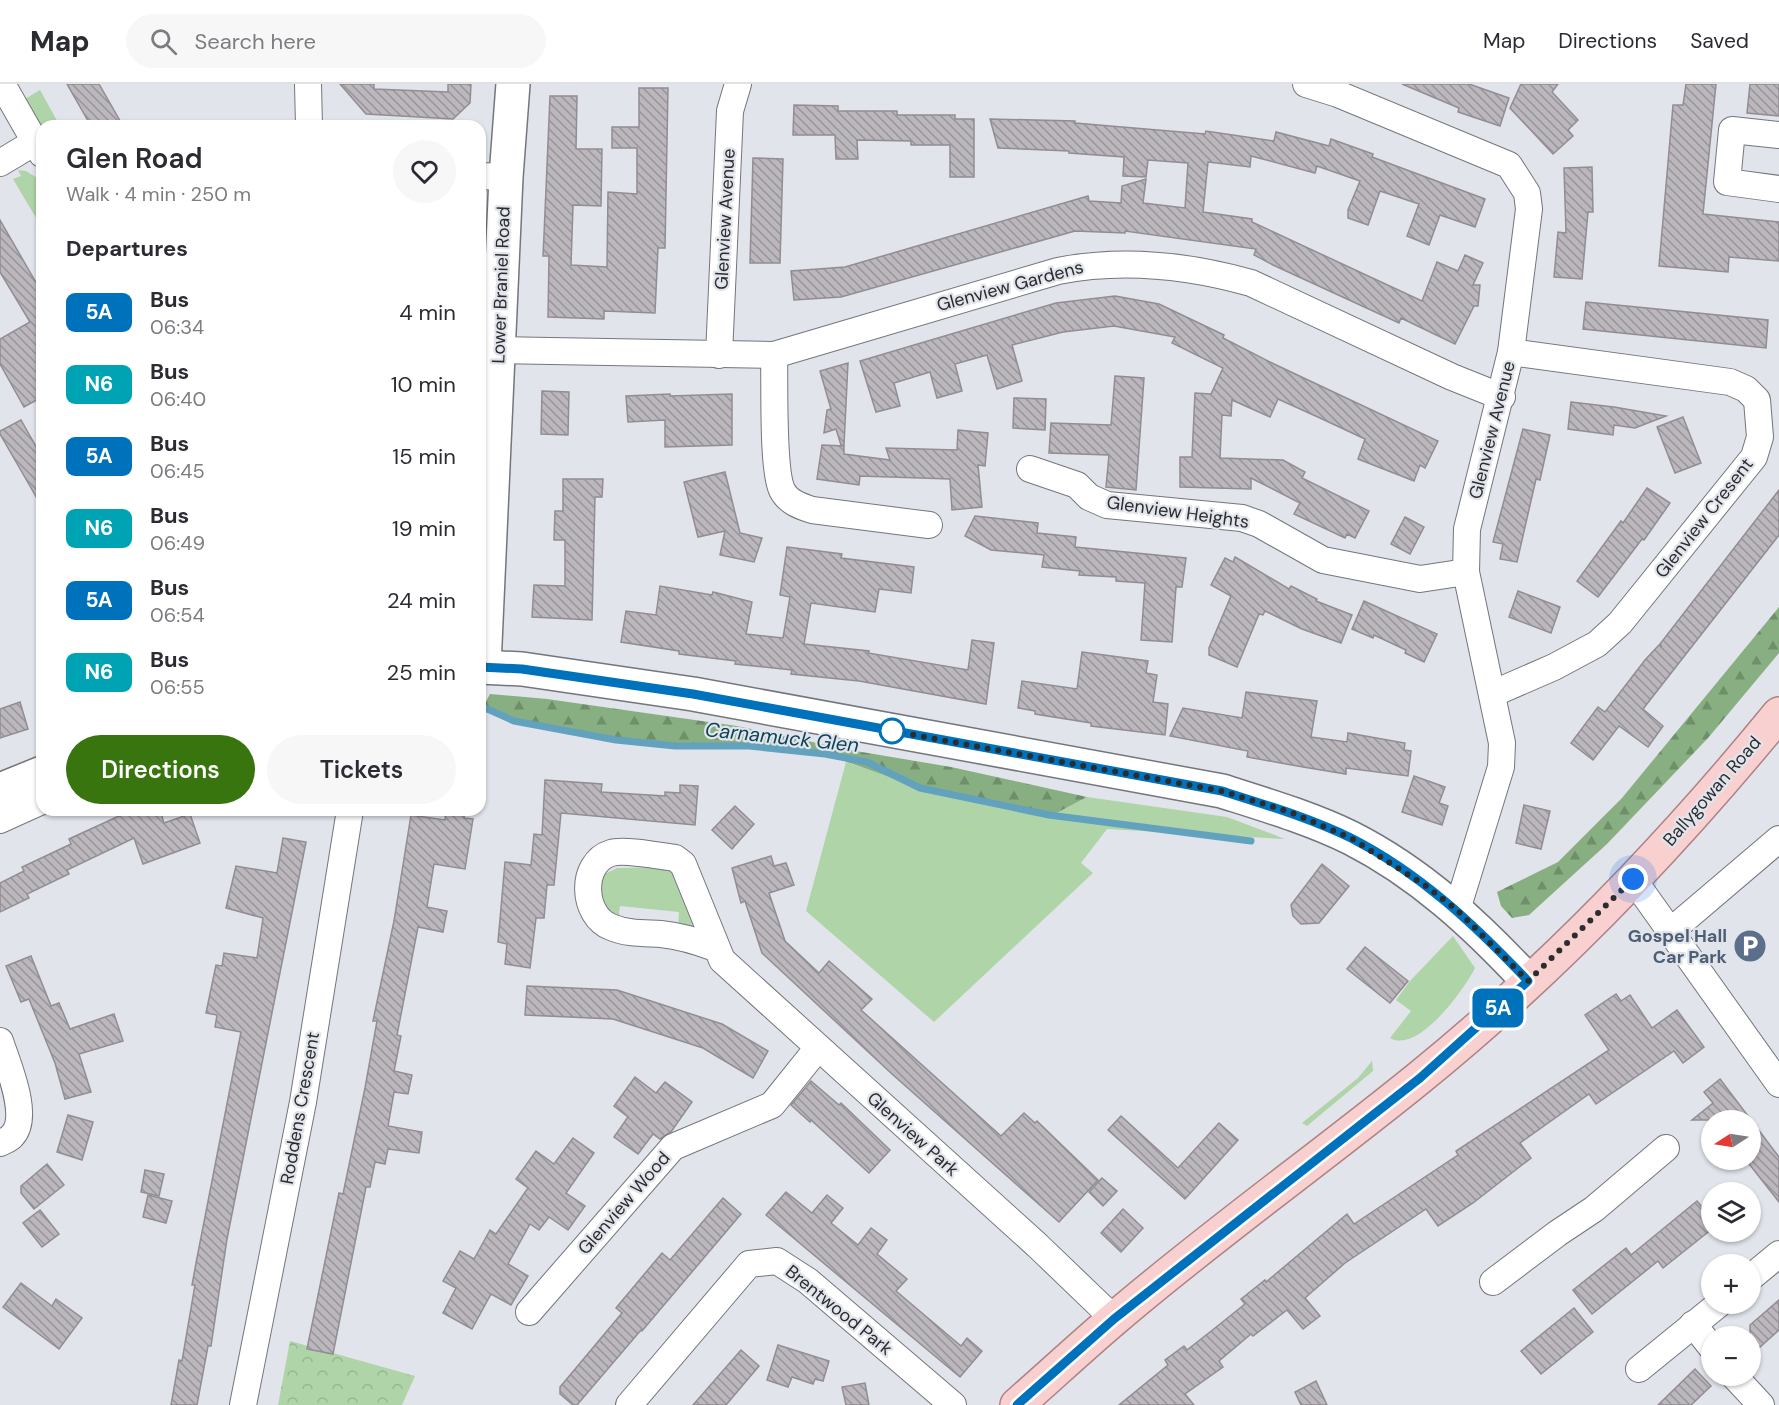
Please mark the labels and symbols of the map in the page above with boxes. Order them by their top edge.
street label: Glenview Avenue [709,148,741,290]
street label: Lower Braniel Road [486,206,516,364]
street label: Glenview Gardens [934,255,1086,317]
street label: Glenview Avenue [1463,359,1521,501]
street label: Glenview Cresent [1649,453,1759,583]
street label: Glenview Heights [1105,490,1251,534]
water label: Carnamuck Glen [704,716,860,758]
unlabelled marker [879,718,905,744]
street label: Ballygowan Road [1658,731,1766,851]
your location [1618,864,1648,894]
place label: Gospel Hall Car Park [1628,924,1728,969]
parking icon: Gospel Hall Car Park [1732,928,1768,964]
line badge: 5A [1471,988,1525,1028]
street label: Roddens Crescent [275,1030,325,1186]
street label: Glenview Park [862,1086,964,1182]
north arrow [1701,1110,1761,1170]
street label: Glenview Wood [573,1146,675,1260]
street label: Brentwood Park [780,1259,898,1361]

